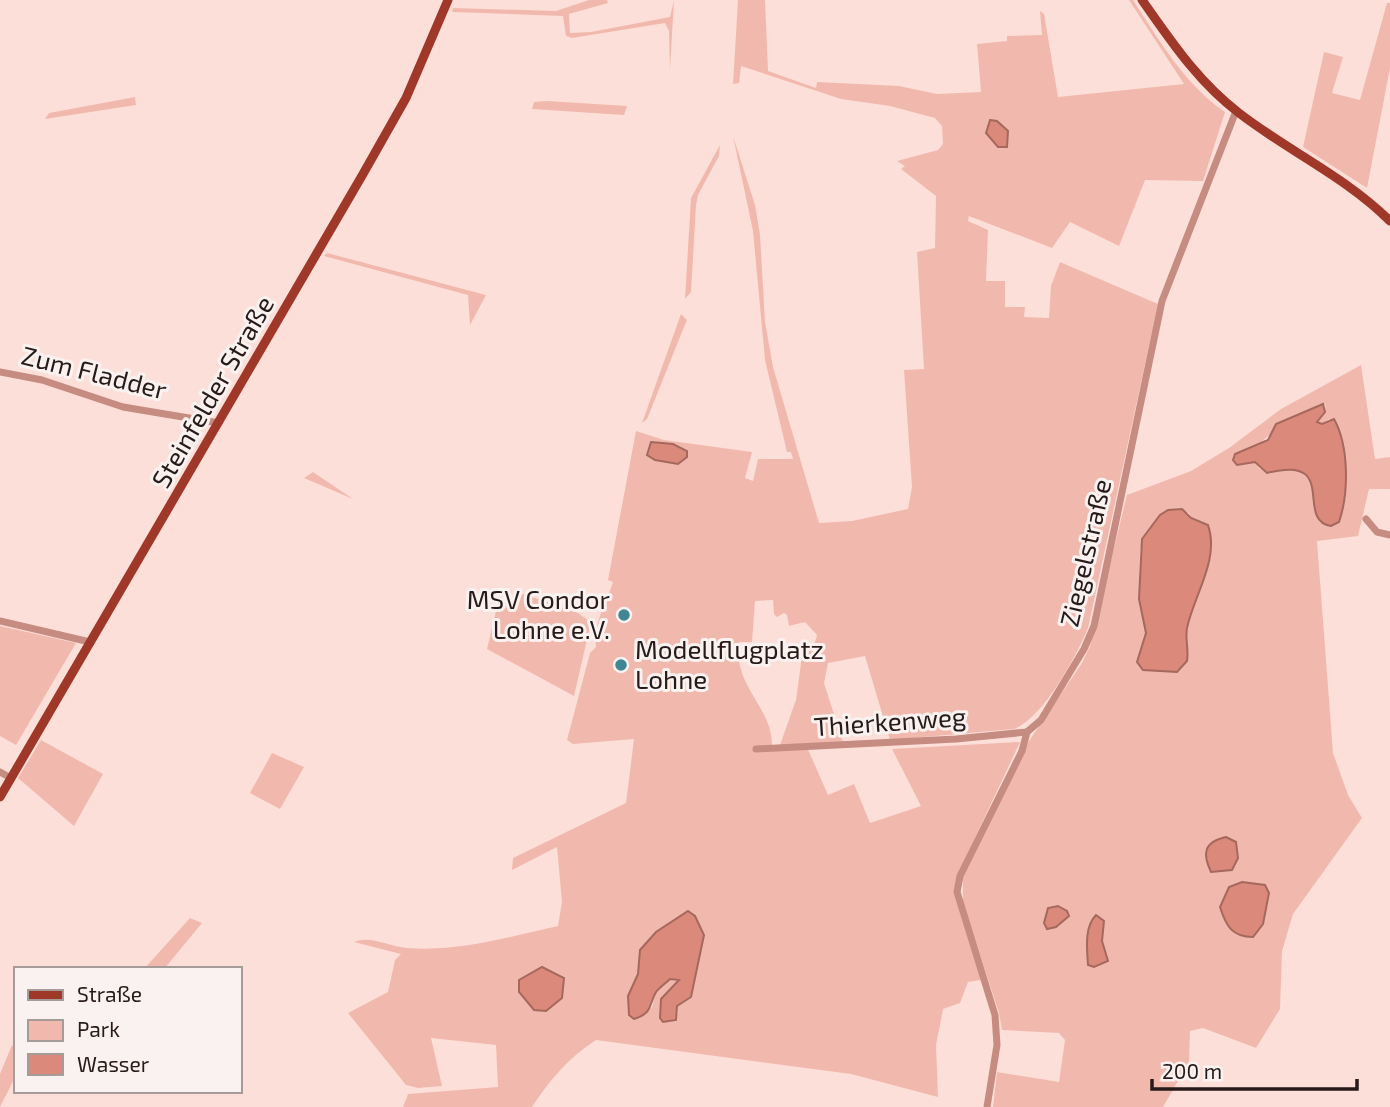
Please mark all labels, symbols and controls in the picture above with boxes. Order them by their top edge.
street label: Steinfelder Straße [144,290,279,493]
street label: Zum Fladder [19,339,170,405]
street label: Ziegelstraße [1053,476,1117,629]
place label: MSV Condor Lohne e.V. [467,583,610,644]
marker: MSV Condor Lohne e.V. [616,607,632,623]
place label: Modellflugplatz Lohne [635,633,824,694]
marker: Modellflugplatz Lohne [613,657,629,673]
street label: Thierkenweg [813,700,967,741]
legend [14,967,242,1093]
text: Straße [77,981,142,1006]
text: Park [77,1016,120,1041]
scale bar [1152,1048,1357,1092]
text: Wasser [77,1051,150,1076]
text: 200 m [1162,1058,1222,1083]

